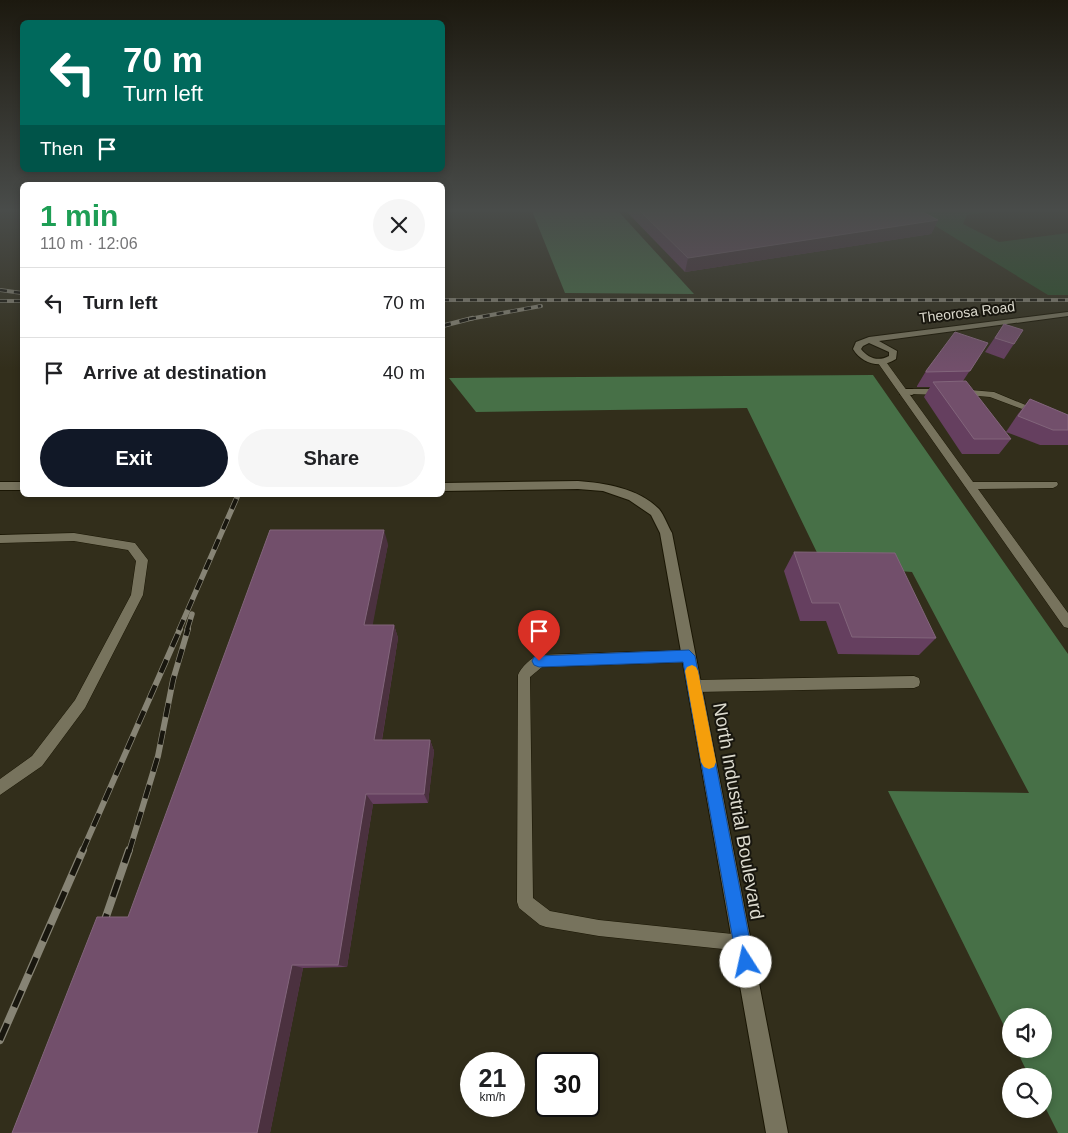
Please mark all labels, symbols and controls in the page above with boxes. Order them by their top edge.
icon: left [40,40,105,105]
text: 70 m [123,40,203,79]
text: Turn left [123,81,203,106]
icon: arrive [93,135,121,163]
text: Then [40,138,83,159]
text: 1 min [40,199,118,232]
button: close [373,199,425,251]
text: 110 m · 12:06 [40,235,138,252]
icon: left [40,289,68,317]
text: Turn left [83,292,158,313]
text: 70 m [383,292,425,313]
street label: Theorosa Road [918,298,1016,326]
icon: arrive [40,359,68,387]
text: Arrive at destination [83,362,267,383]
text: 40 m [383,362,425,383]
button: Exit [40,429,228,487]
button: Share [238,429,425,487]
pin [518,610,560,661]
icon: arrive [525,617,553,645]
street label: North Industrial Boulevard [709,701,768,921]
position arrow [719,935,771,987]
map controls [1002,1008,1052,1118]
button: sound [1002,1008,1052,1058]
speed limit sign: 30 [535,1052,600,1117]
text: 21 [479,1064,506,1092]
button: search [1002,1068,1052,1118]
text: km/h [479,1090,506,1104]

